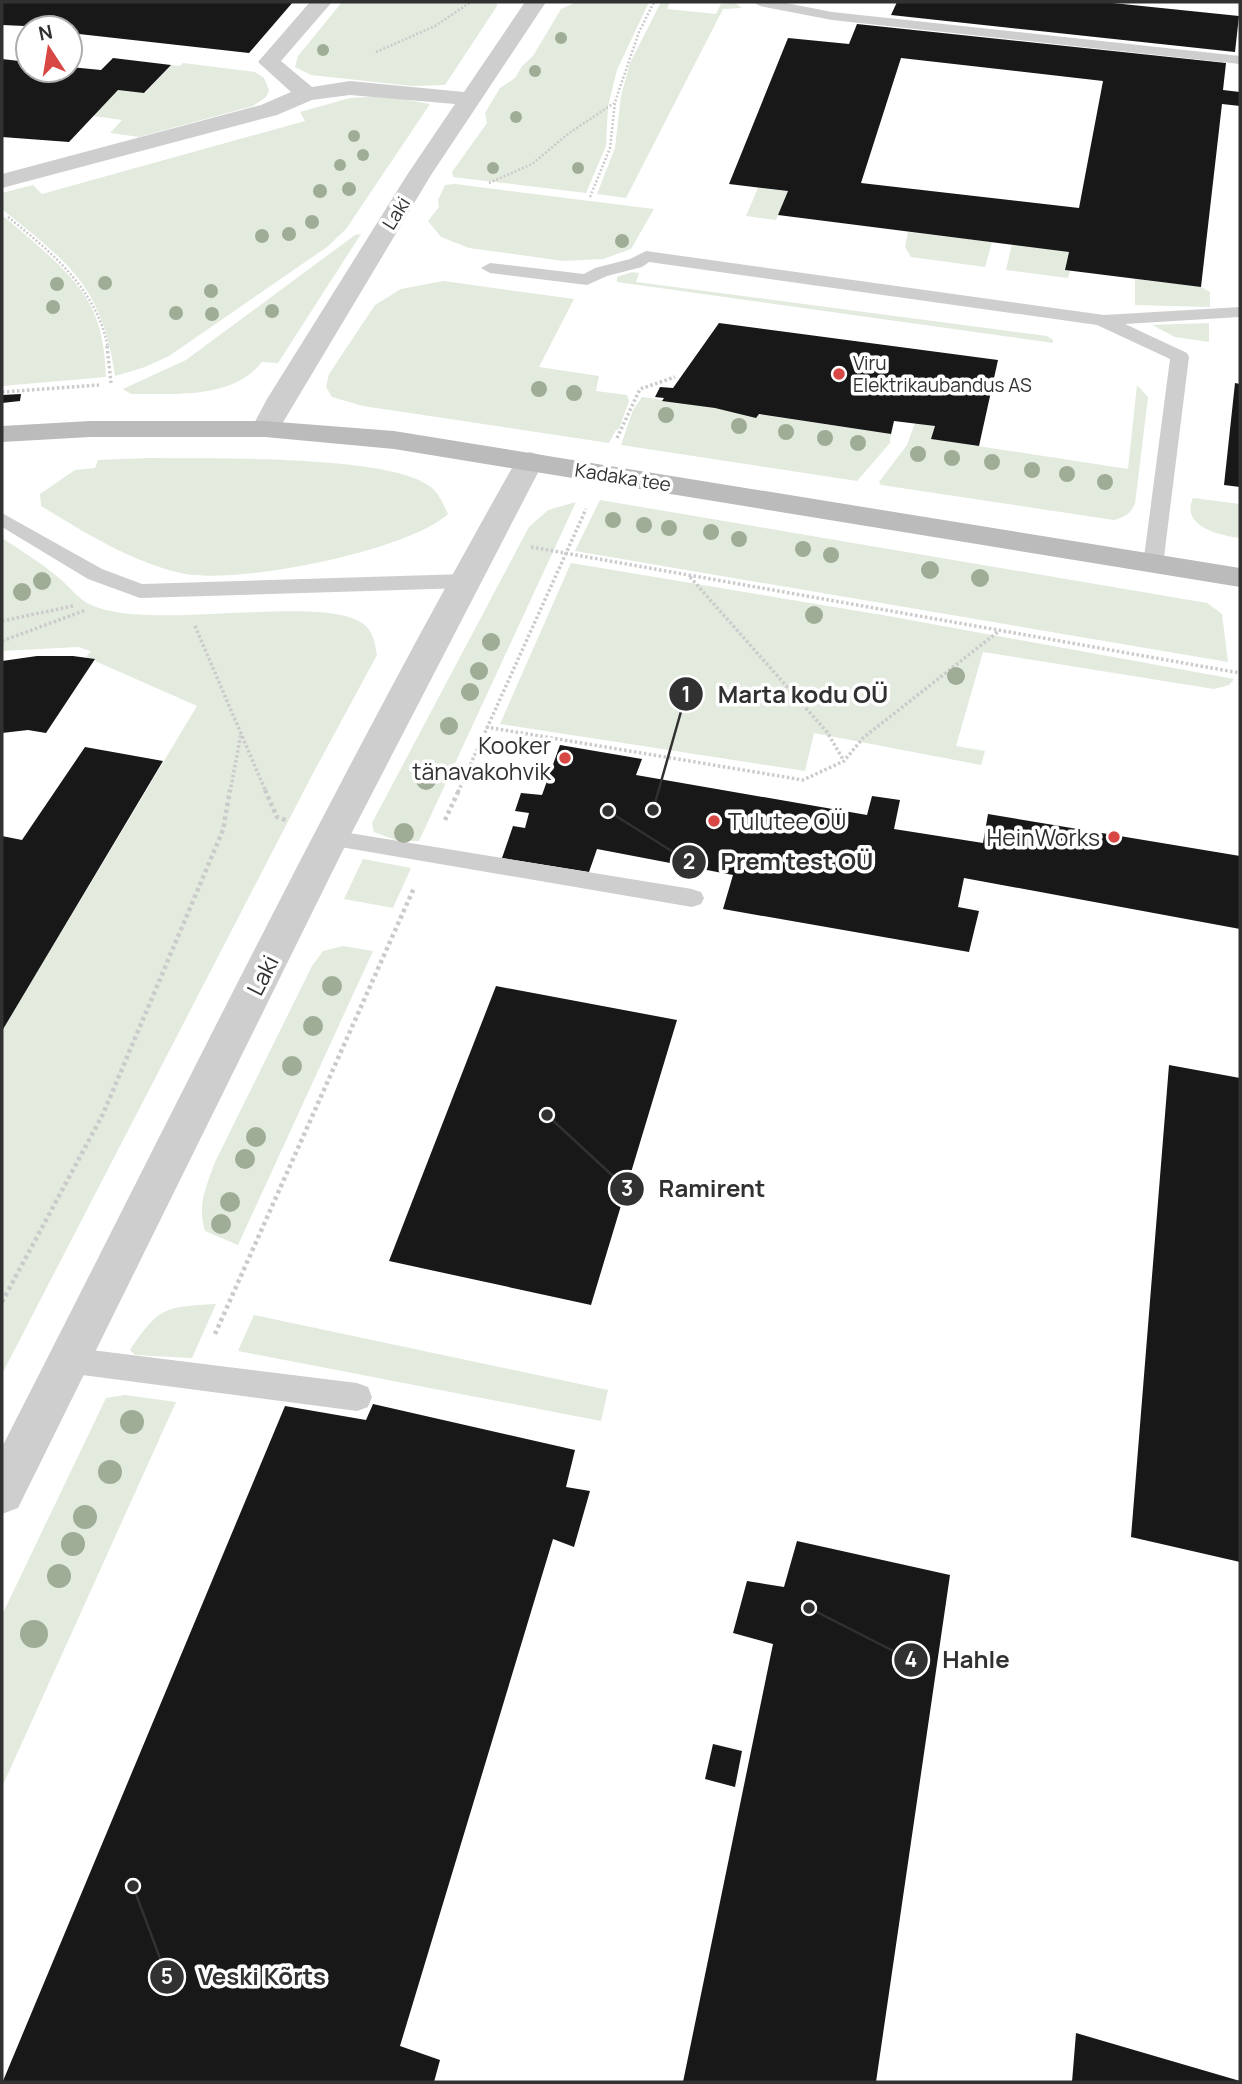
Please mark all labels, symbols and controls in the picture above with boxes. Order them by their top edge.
north arrow [14,14,84,84]
text: N [36,18,55,47]
street label: Laki [376,192,416,234]
place label: Viru Elektrikaubandus AS [853,350,1032,398]
marker: Viru Elektrikaubandus AS [831,366,847,382]
street label: Kadaka tee [573,457,673,497]
callout: Marta kodu OÜ [669,672,902,717]
text: Marta kodu OÜ [718,677,888,710]
text: 1 [681,680,691,708]
place label: Kooker tänavakohvik [412,729,552,787]
marker: Kooker tänavakohvik [557,750,573,766]
place label: Tulutee OÜ [728,805,846,837]
marker: Tulutee OÜ [706,813,722,829]
place label: HeinWorks [986,821,1100,853]
marker: HeinWorks [1106,829,1122,845]
callout: Prem test OÜ [672,839,888,884]
text: Prem test OÜ [721,844,873,877]
text: 2 [683,847,695,875]
street label: Laki [238,949,286,1001]
callout: Ramirent [609,1166,779,1211]
text: Ramirent [659,1171,765,1204]
text: 3 [621,1174,633,1202]
callout: Hahle [894,1638,1024,1683]
text: Hahle [942,1642,1010,1675]
text: 4 [905,1645,917,1673]
callout: Veski Kõrts [149,1954,340,1999]
text: Veski Kõrts [198,1959,326,1992]
text: 5 [161,1962,173,1990]

